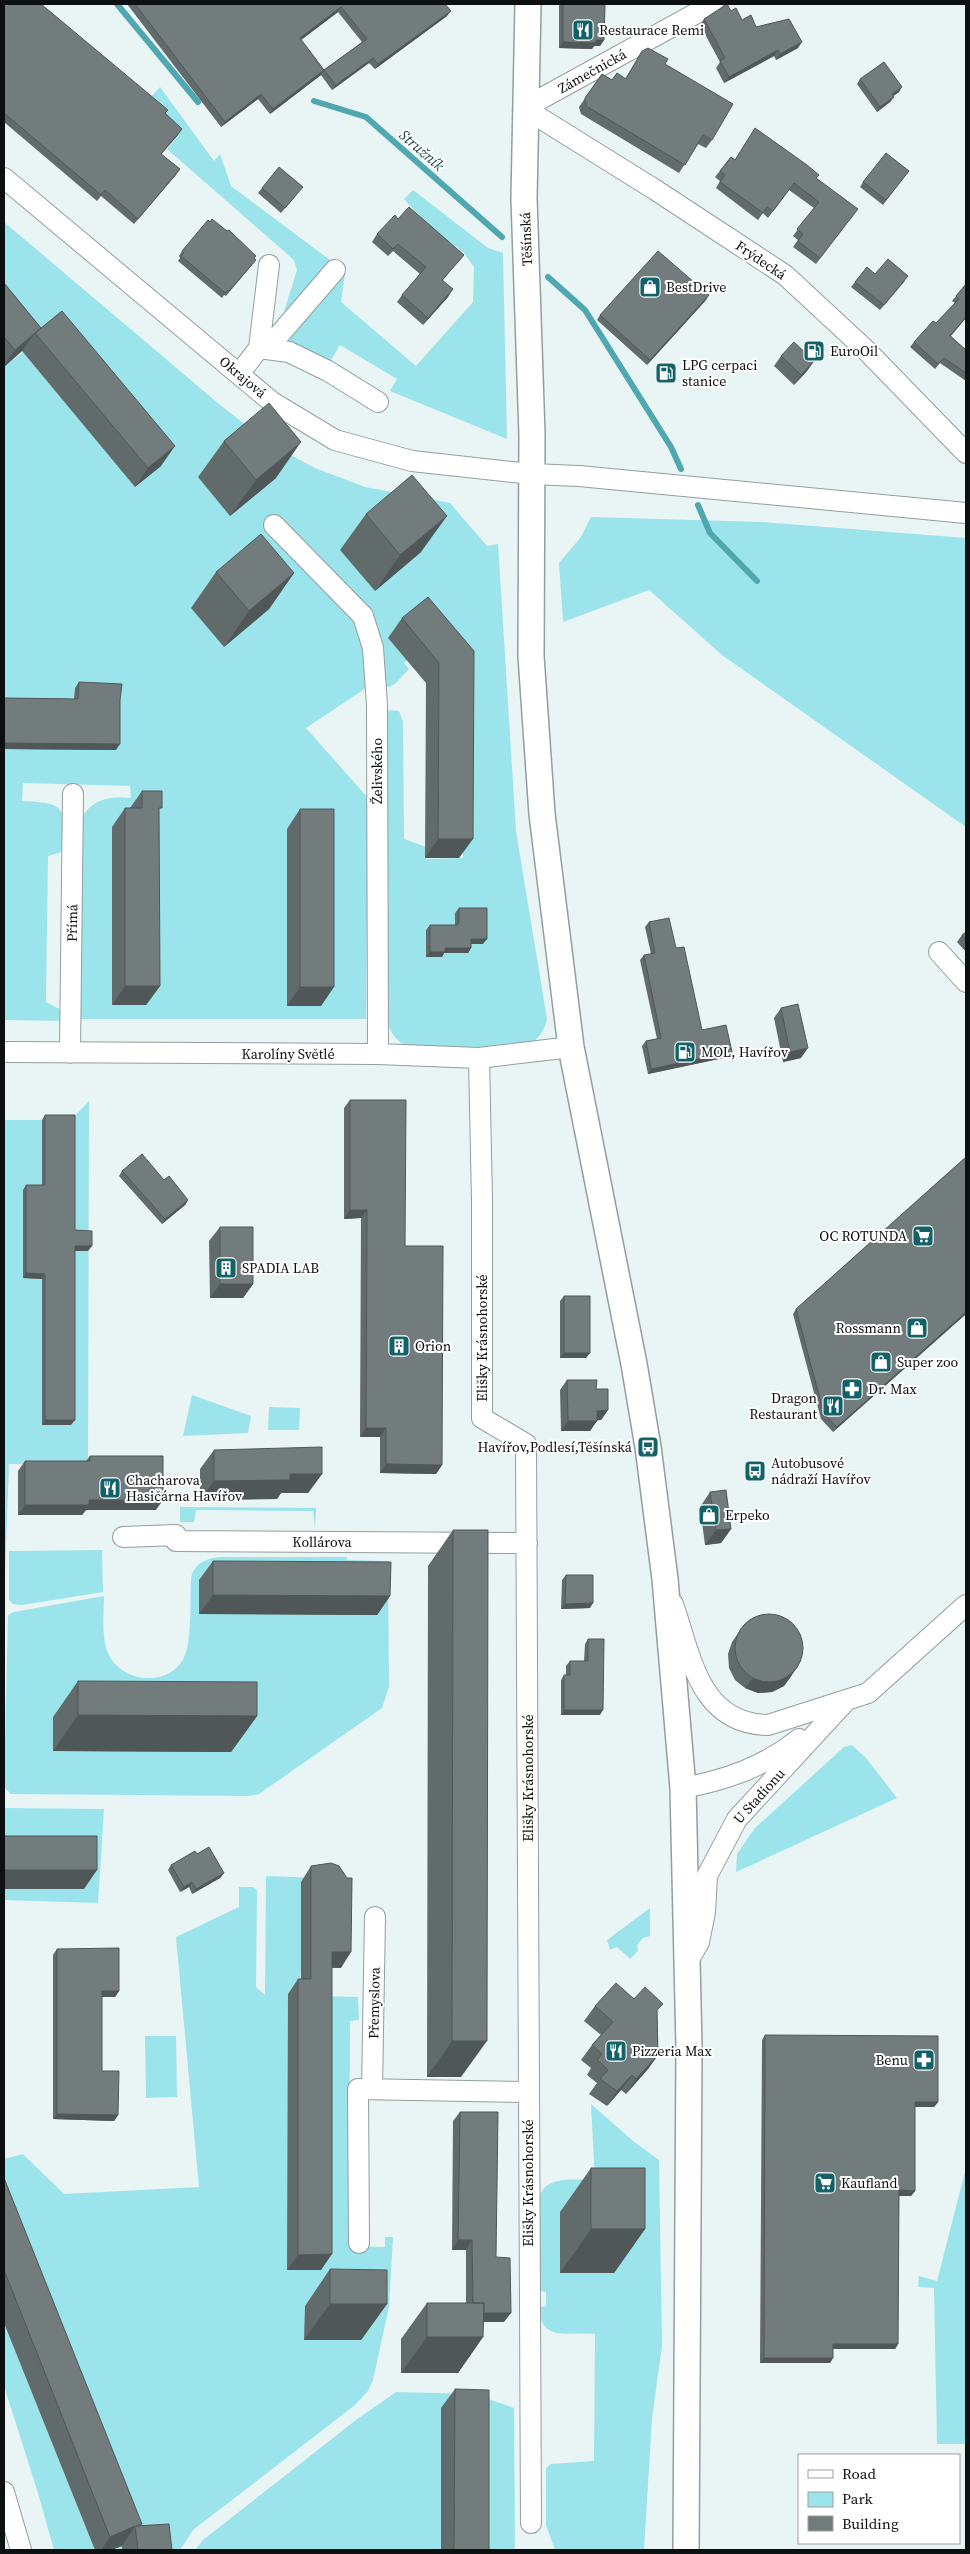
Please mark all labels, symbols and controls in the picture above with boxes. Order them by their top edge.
restaurant icon: Restaurace Remi [571,18,595,42]
place label: Restaurace Remi [599,20,704,40]
street label: Zámečnická [554,44,631,98]
water label: Stružník [395,124,450,176]
street label: Těšínská [515,211,537,266]
street label: Frýdecká [732,236,791,285]
shop icon: BestDrive [638,275,662,299]
place label: BestDrive [666,277,726,297]
fuel station icon: EuroOil [802,339,826,363]
place label: EuroOil [830,341,878,361]
street label: Okrajová [215,351,272,403]
place label: LPG cerpaci stanice [682,355,757,391]
fuel station icon: LPG cerpaci stanice [654,361,678,385]
street label: Želivského [367,738,387,804]
street label: Přímá [62,903,82,942]
fuel station icon: MOL, Havířov [673,1040,697,1064]
place label: MOL, Havířov [701,1042,788,1062]
street label: Karolíny Světlé [241,1044,335,1064]
supermarket icon: OC ROTUNDA [911,1224,935,1248]
place label: OC ROTUNDA [819,1226,908,1246]
building icon: SPADIA LAB [214,1256,238,1280]
place label: SPADIA LAB [242,1258,319,1278]
street label: Elišky Krásnohorské [472,1274,492,1402]
shop icon: Rossmann [905,1316,929,1340]
place label: Rossmann [836,1318,902,1338]
building icon: Orion [387,1334,411,1358]
place label: Orion [415,1336,452,1356]
shop icon: Super zoo [869,1350,893,1374]
place label: Super zoo [897,1352,959,1372]
pharmacy icon: Dr. Max [840,1377,864,1401]
place label: Dr. Max [868,1379,918,1399]
place label: Dragon Restaurant [749,1388,818,1424]
restaurant icon: Dragon Restaurant [821,1394,845,1418]
bus stop icon: Havířov,Podlesí,Těšínská [636,1435,660,1459]
place label: Havířov,Podlesí,Těšínská [477,1437,633,1457]
place label: Autobusové nádraží Havířov [771,1453,871,1489]
bus stop icon: Autobusové nádraží Havířov [743,1459,767,1483]
place label: Chacharova Hasičárna Havířov [126,1470,242,1506]
restaurant icon: Chacharova Hasičárna Havířov [98,1476,122,1500]
shop icon: Erpeko [697,1503,721,1527]
place label: Erpeko [725,1505,770,1525]
street label: Kollárova [292,1532,353,1552]
street label: Elišky Krásnohorské [518,1714,538,1842]
street label: U Stadionu [729,1764,789,1828]
street label: Přemyslova [363,1966,385,2039]
restaurant icon: Pizzeria Max [604,2039,628,2063]
place label: Pizzeria Max [632,2041,712,2061]
pharmacy icon: Benu [912,2048,936,2072]
place label: Benu [875,2050,908,2070]
street label: Elišky Krásnohorské [518,2119,538,2247]
supermarket icon: Kaufland [813,2171,837,2195]
place label: Kaufland [841,2173,897,2193]
legend [798,2454,960,2544]
text: Road [842,2463,876,2484]
text: Park [842,2488,874,2509]
text: Building [842,2513,899,2534]

